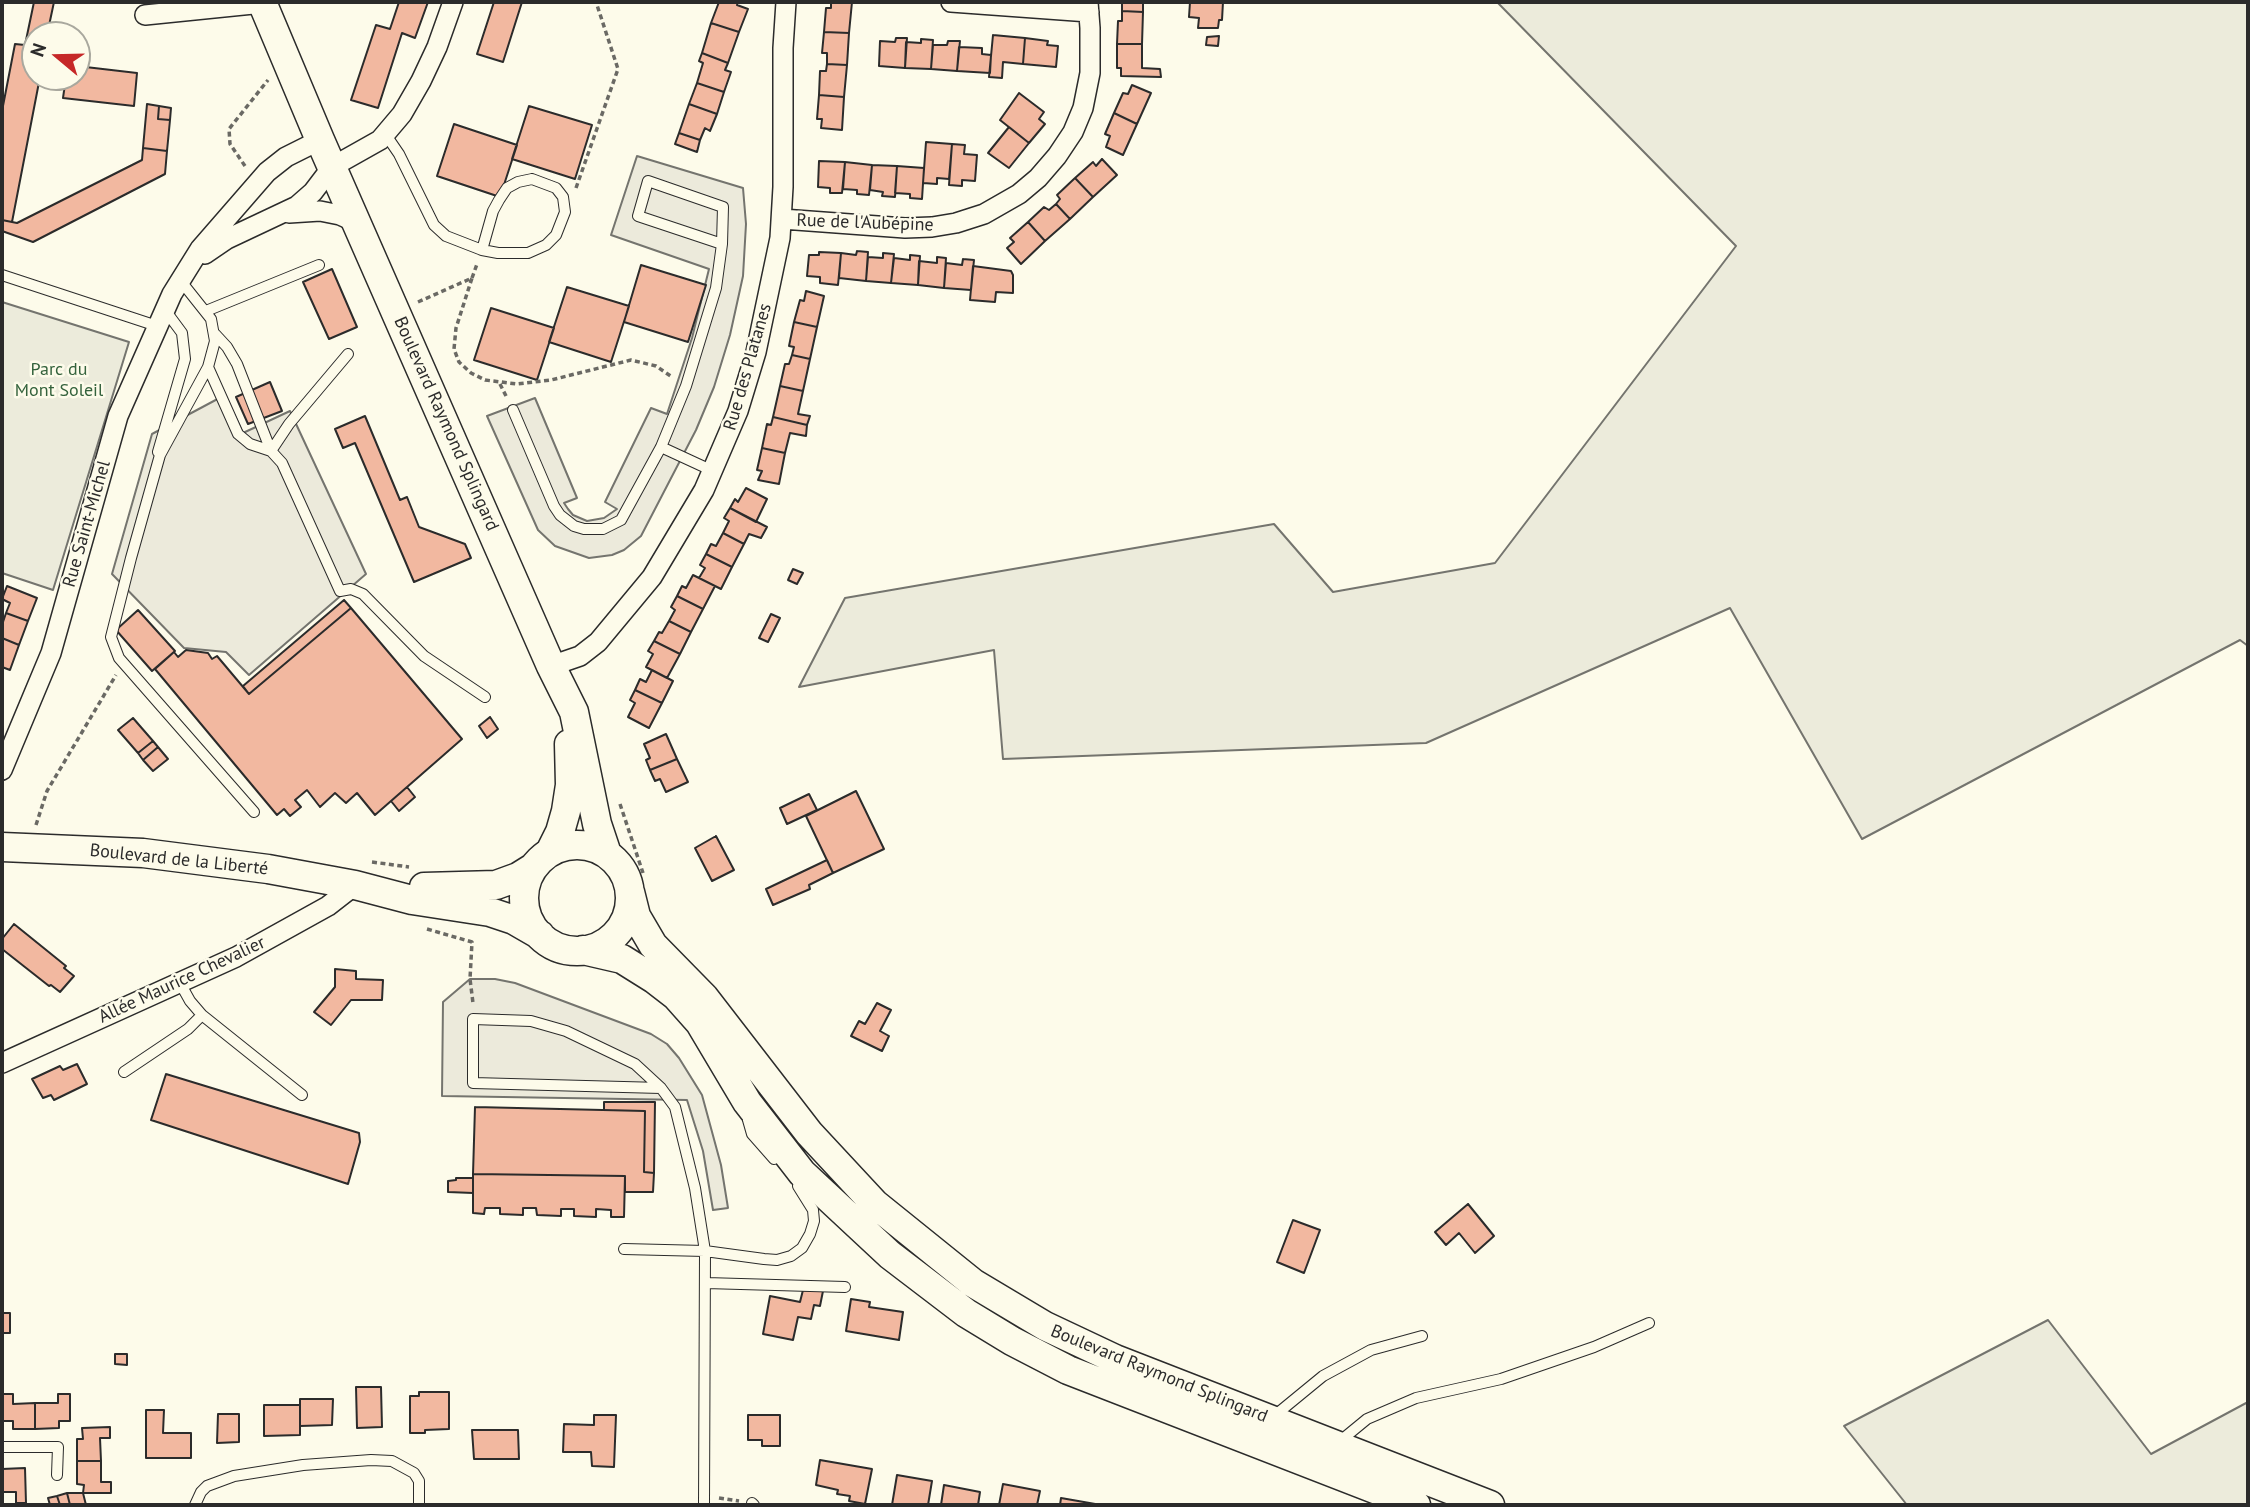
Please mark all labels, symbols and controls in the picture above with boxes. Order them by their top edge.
north arrow [21,21,91,91]
text: N [25,40,51,60]
street label: Rue de l'Aubépine [796,210,934,236]
street label: Rue des Platanes [720,301,776,433]
street label: Boulevard Raymond Splingard [389,314,503,534]
park label: Parc du Mont Soleil [15,359,103,402]
street label: Rue Saint-Michel [59,458,115,590]
street label: Boulevard de la Liberté [89,840,269,880]
street label: Allée Maurice Chevalier [95,932,269,1028]
street label: Boulevard Raymond Splingard [1047,1321,1271,1427]

